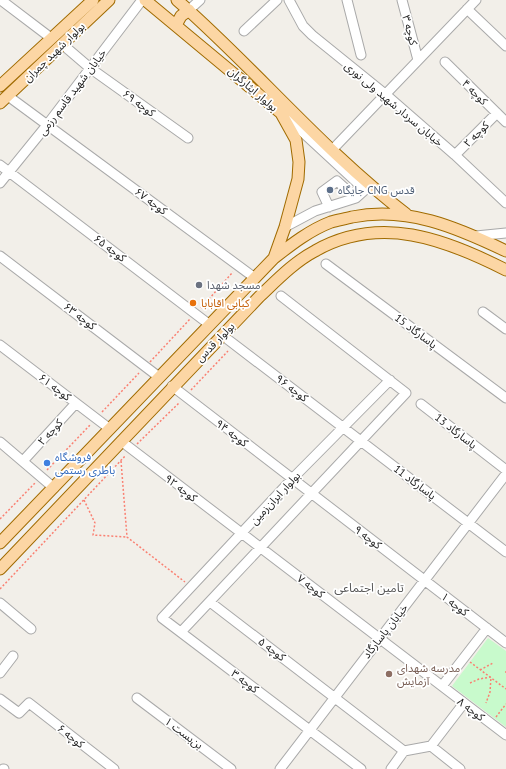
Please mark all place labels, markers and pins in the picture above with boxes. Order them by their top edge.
place label: جایگاه CNG قدس [338,183,415,197]
marker: جایگاه CNG قدس [325,185,335,195]
place label: مسجد شهدا [207,278,261,292]
marker: مسجد شهدا [194,280,204,290]
place label: کبابی اقابابا [201,296,250,310]
marker: کبابی اقابابا [188,298,198,308]
place label: فروشگاه باطری رستمی [55,450,115,477]
marker: فروشگاه باطری رستمی [42,458,52,468]
place label: مدرسه شهدای آزمایش [397,661,460,688]
marker: مدرسه شهدای آزمایش [384,669,394,679]

